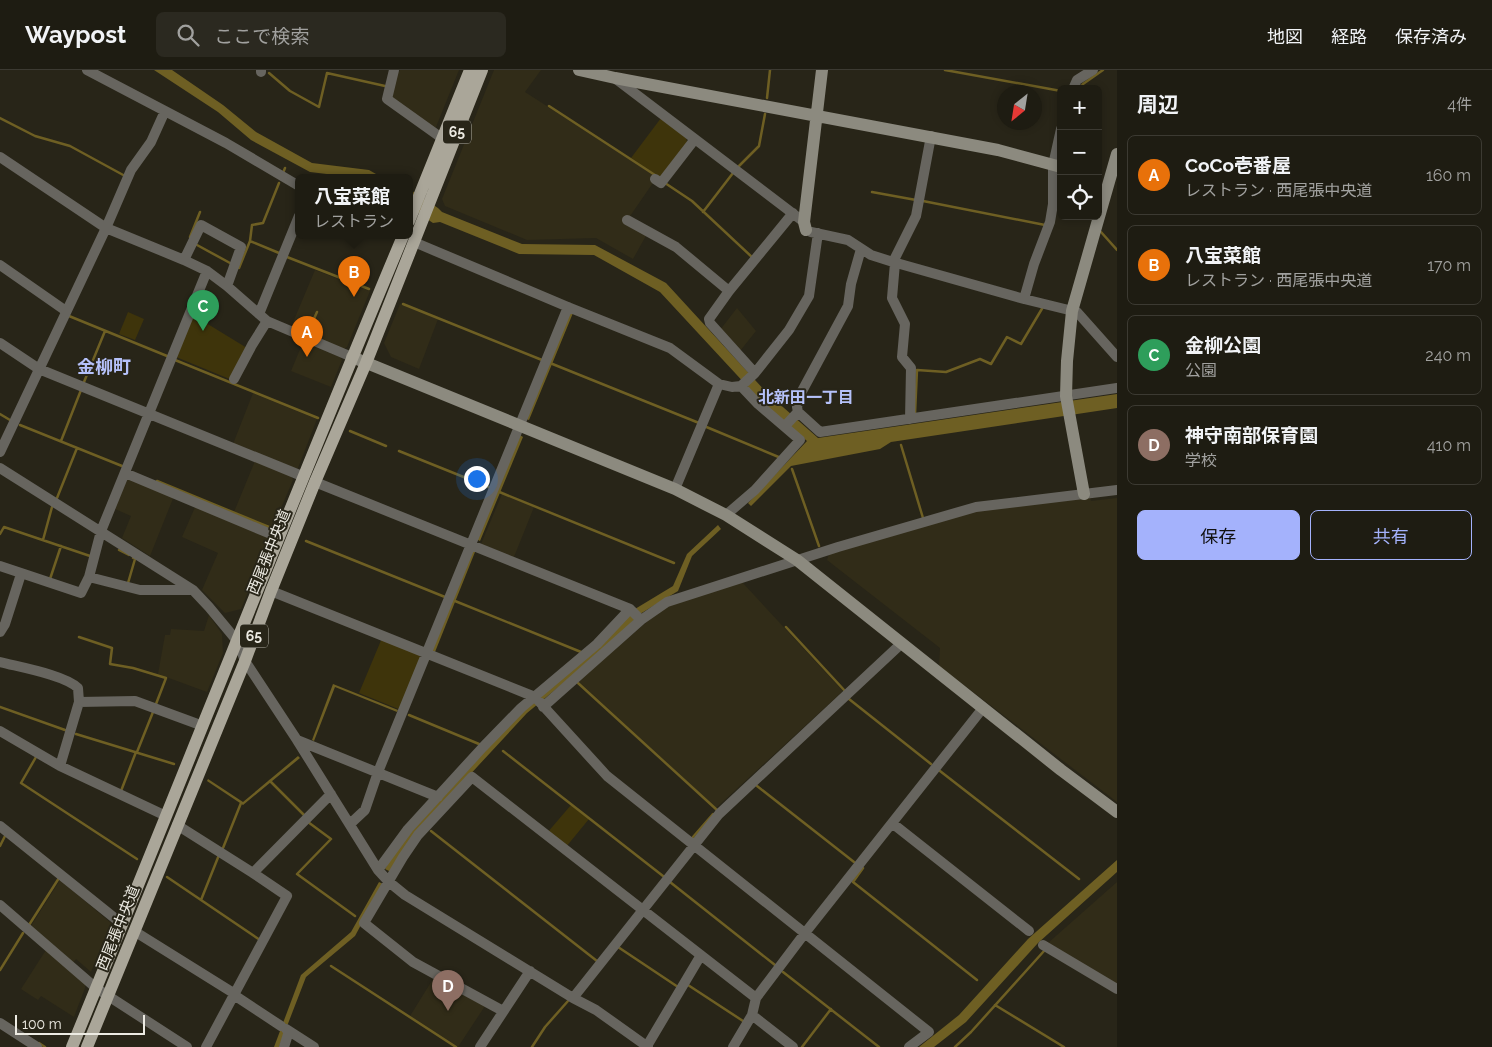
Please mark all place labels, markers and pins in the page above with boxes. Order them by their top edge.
pin: B [338,256,370,297]
pin: C [187,290,219,331]
pin: A [291,316,323,357]
pin: D [432,970,464,1011]

